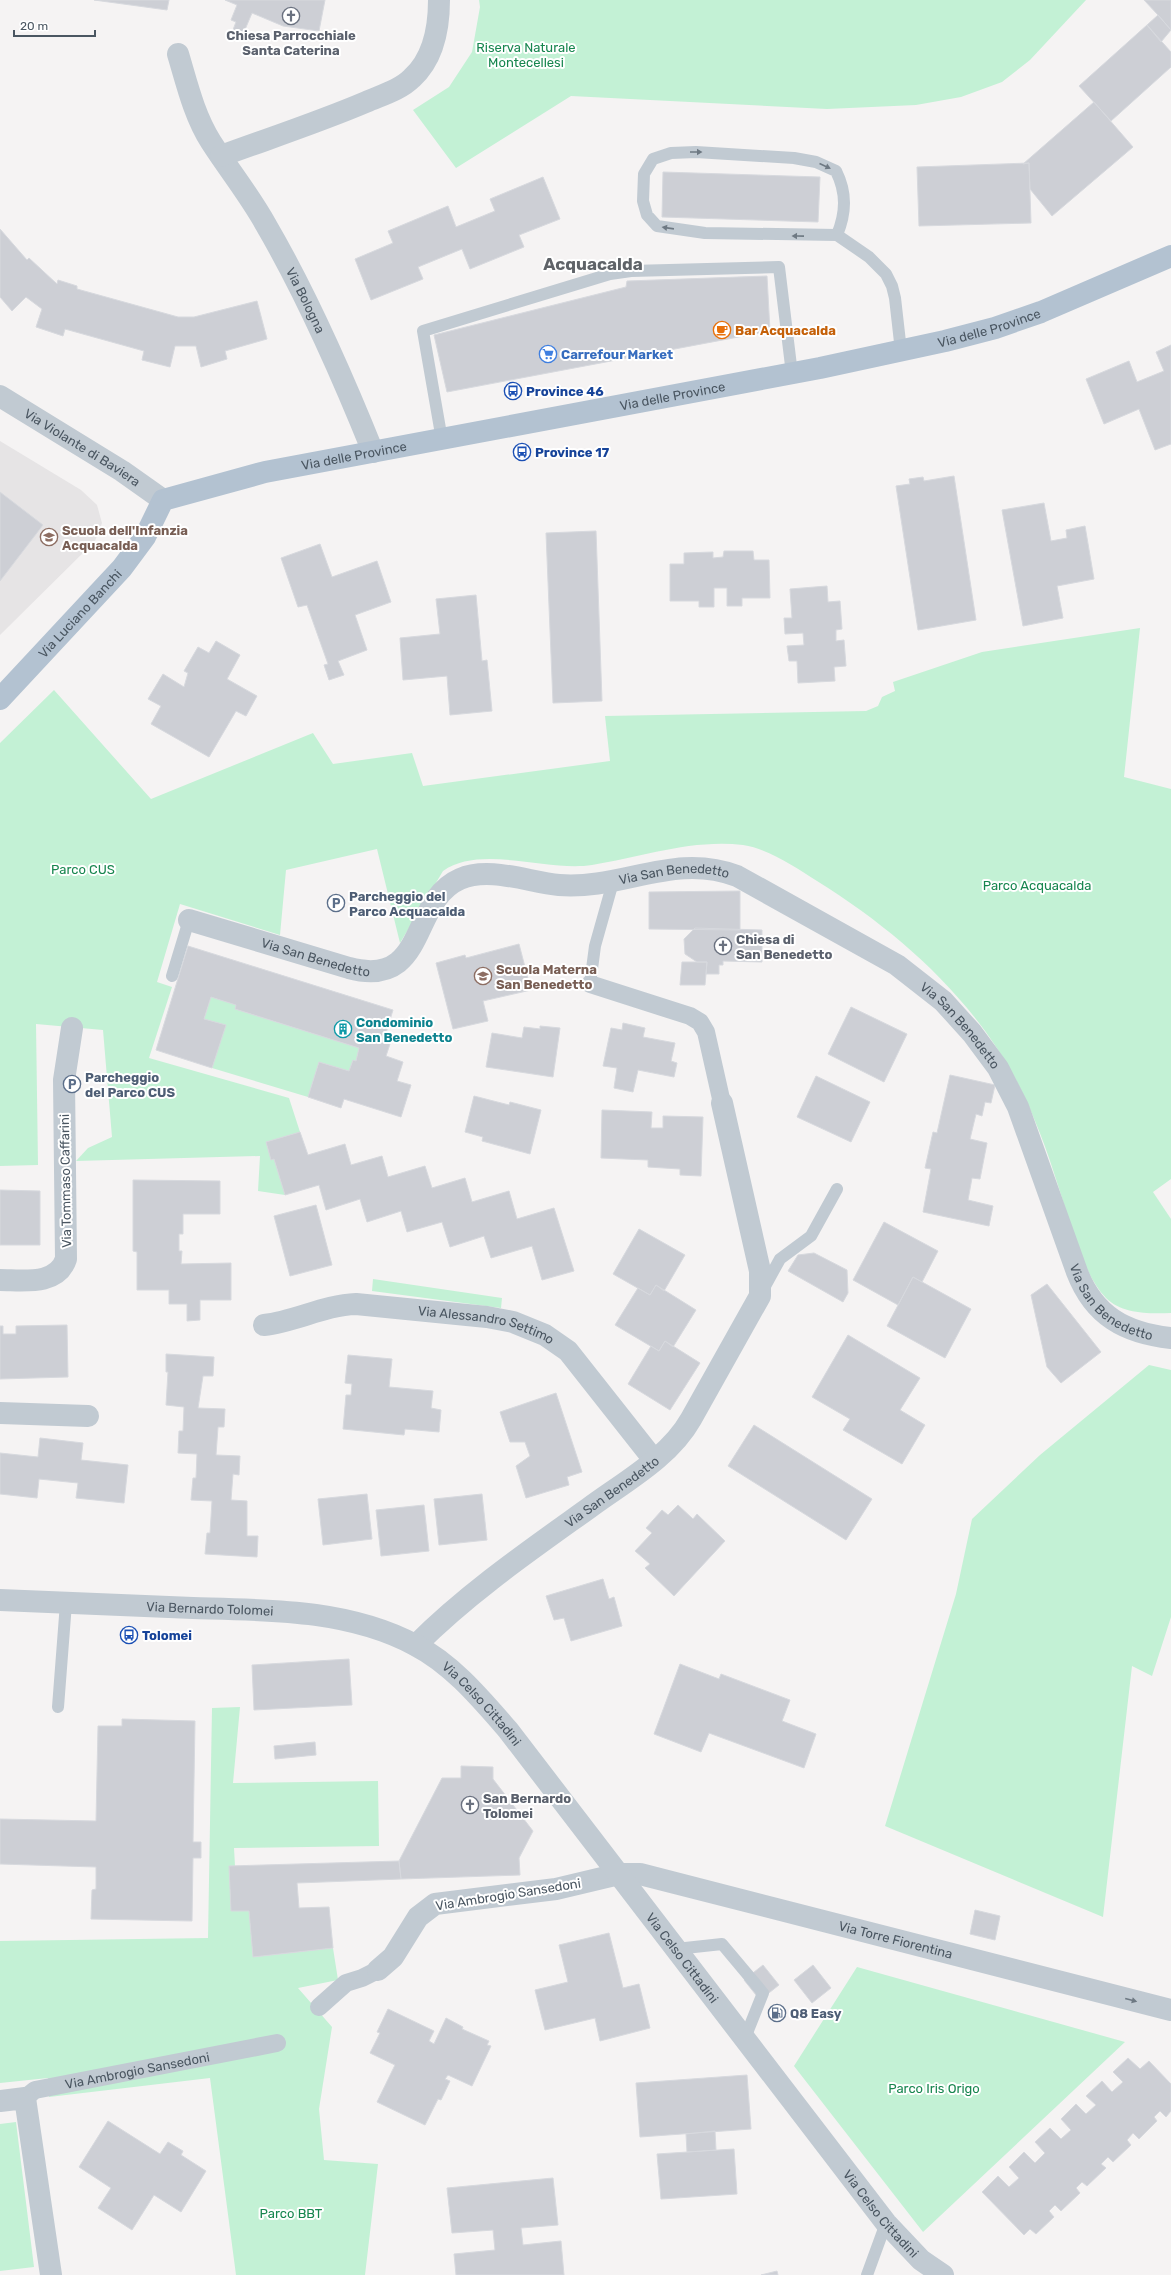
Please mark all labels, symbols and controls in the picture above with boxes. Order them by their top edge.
church icon: Chiesa Parrocchiale Santa Caterina [281,6,301,26]
scale bar [14,12,95,38]
text: 20 m [20,19,48,33]
place label: Chiesa Parrocchiale Santa Caterina [226,28,356,58]
park label: Riserva Naturale Montecellesi [476,40,576,70]
one-way arrow [690,149,703,155]
one-way arrow [819,163,830,169]
one-way arrow [662,225,674,231]
one-way arrow [791,233,804,239]
district label: Acquacalda [543,254,643,274]
street label: Via Bologna [283,265,328,336]
street label: Via delle Province [936,306,1043,350]
cafe icon: Bar Acquacalda [712,320,732,340]
place label: Bar Acquacalda [735,323,836,338]
supermarket icon: Carrefour Market [538,344,558,364]
place label: Carrefour Market [561,347,673,362]
street label: Via delle Province [619,379,726,413]
bus stop icon: Province 46 [503,381,523,401]
place label: Province 46 [526,384,604,399]
street label: Via Violante di Baviera [21,406,143,490]
street label: Via delle Province [300,439,408,473]
bus stop icon: Province 17 [512,442,532,462]
place label: Province 17 [535,445,610,460]
place label: Scuola dell'Infanzia Acquacalda [62,523,188,553]
school or university icon: Scuola dell'Infanzia Acquacalda [39,527,59,547]
street label: Via Luciano Banchi [35,567,125,661]
street label: Via San Benedetto [617,861,731,888]
park label: Parco CUS [51,862,115,877]
park label: Parco Acquacalda [983,878,1091,893]
place label: Parcheggio del Parco Acquacalda [349,889,465,919]
parking icon: Parcheggio del Parco Acquacalda [326,893,346,913]
place label: Chiesa di San Benedetto [736,932,832,962]
street label: Via San Benedetto [259,935,370,979]
church icon: Chiesa di San Benedetto [713,936,733,956]
place label: Scuola Materna San Benedetto [496,962,597,992]
school or university icon: Scuola Materna San Benedetto [473,966,493,986]
street label: Via San Benedetto [917,979,1003,1072]
place label: Condominio San Benedetto [356,1015,452,1045]
building icon: Condominio San Benedetto [333,1019,353,1039]
place label: Parcheggio del Parco CUS [85,1070,175,1100]
parking icon: Parcheggio del Parco CUS [62,1074,82,1094]
street label: Via Tommaso Caffarini [57,1114,74,1248]
street label: Via San Benedetto [1067,1262,1154,1343]
street label: Via Alessandro Settimo [417,1303,557,1347]
street label: Via San Benedetto [562,1453,662,1531]
street label: Via Bernardo Tolomei [146,1599,274,1619]
bus stop icon: Tolomei [119,1625,139,1645]
place label: Tolomei [142,1628,192,1643]
street label: Via Celso Cittadini [439,1659,524,1749]
place label: San Bernardo Tolomei [483,1791,571,1821]
church icon: San Bernardo Tolomei [460,1795,480,1815]
street label: Via Ambrogio Sansedoni [434,1876,582,1914]
street label: Via Celso Cittadini [643,1910,721,2006]
street label: Via Torre Fiorentina [837,1918,954,1962]
one-way arrow [1125,1997,1137,2003]
fuel station icon: Q8 Easy [767,2003,787,2023]
place label: Q8 Easy [790,2006,842,2021]
street label: Via Ambrogio Sansedoni [64,2049,211,2092]
park label: Parco Iris Origo [888,2081,980,2097]
street label: Via Celso Cittadini [840,2167,922,2261]
park label: Parco BBT [260,2206,323,2221]

